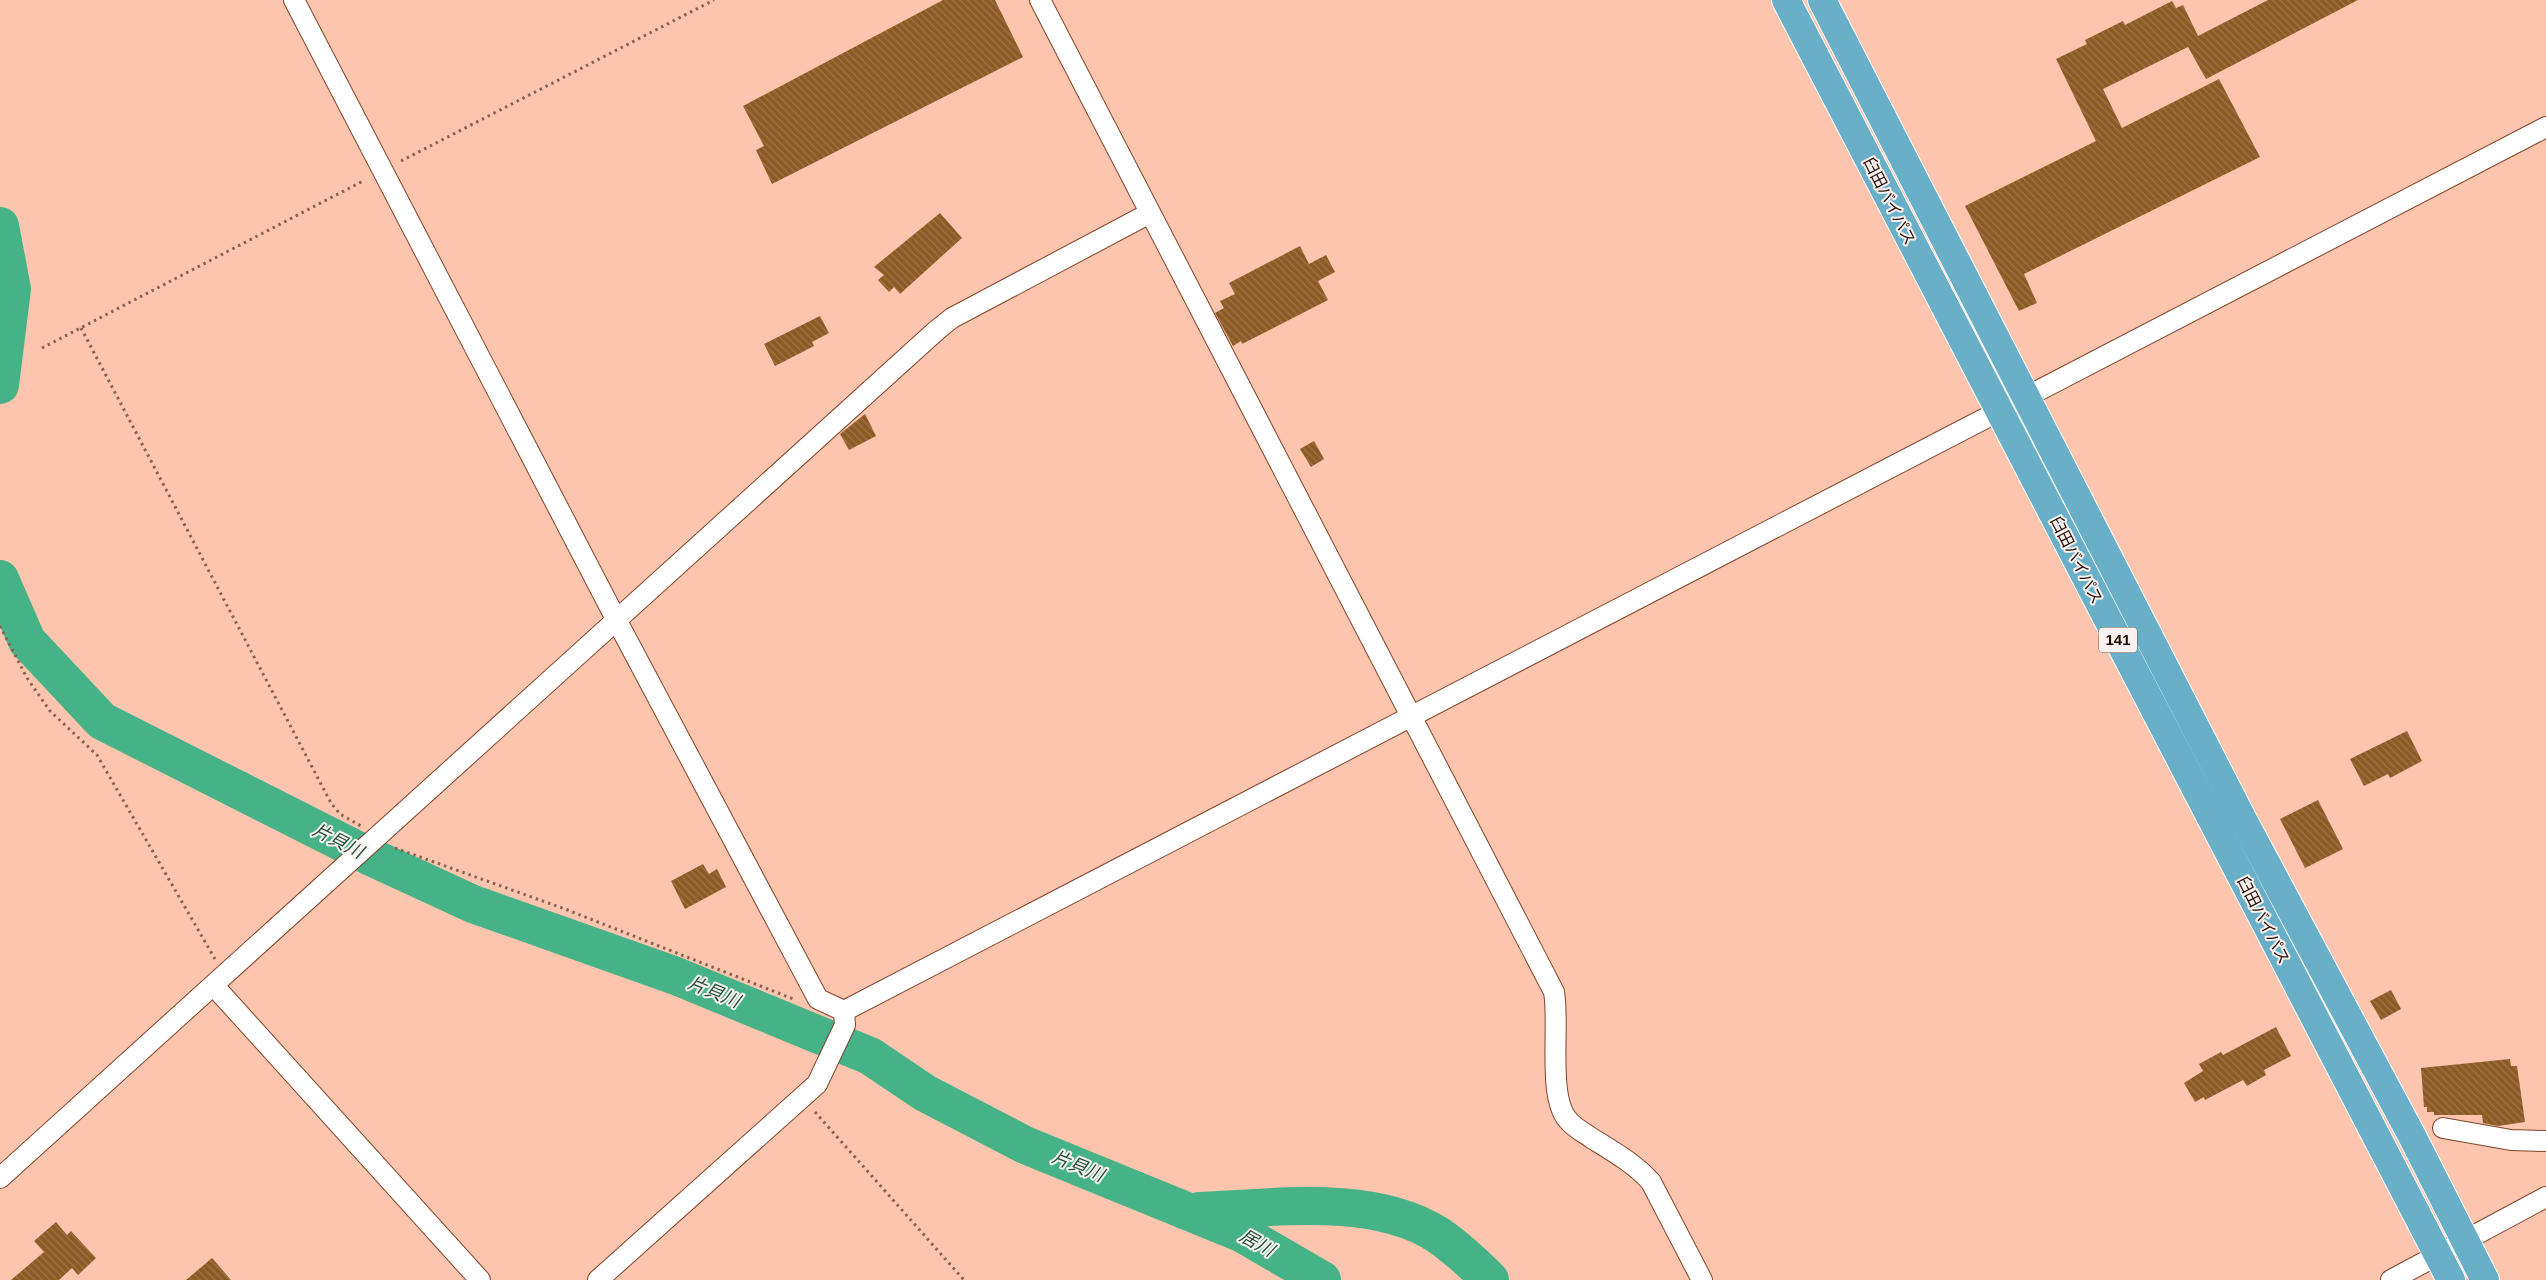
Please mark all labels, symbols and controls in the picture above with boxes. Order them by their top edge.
street label: 臼田バイパス [1860,155,1919,248]
street label: 臼田バイパス [2047,514,2106,607]
road number: 141 [2099,628,2137,652]
water label: 片貝川 [309,820,368,863]
street label: 臼田バイパス [2234,874,2293,967]
water label: 片貝川 [685,973,745,1012]
water label: 片貝川 [1049,1147,1109,1186]
water label: 居川 [1236,1226,1279,1261]

